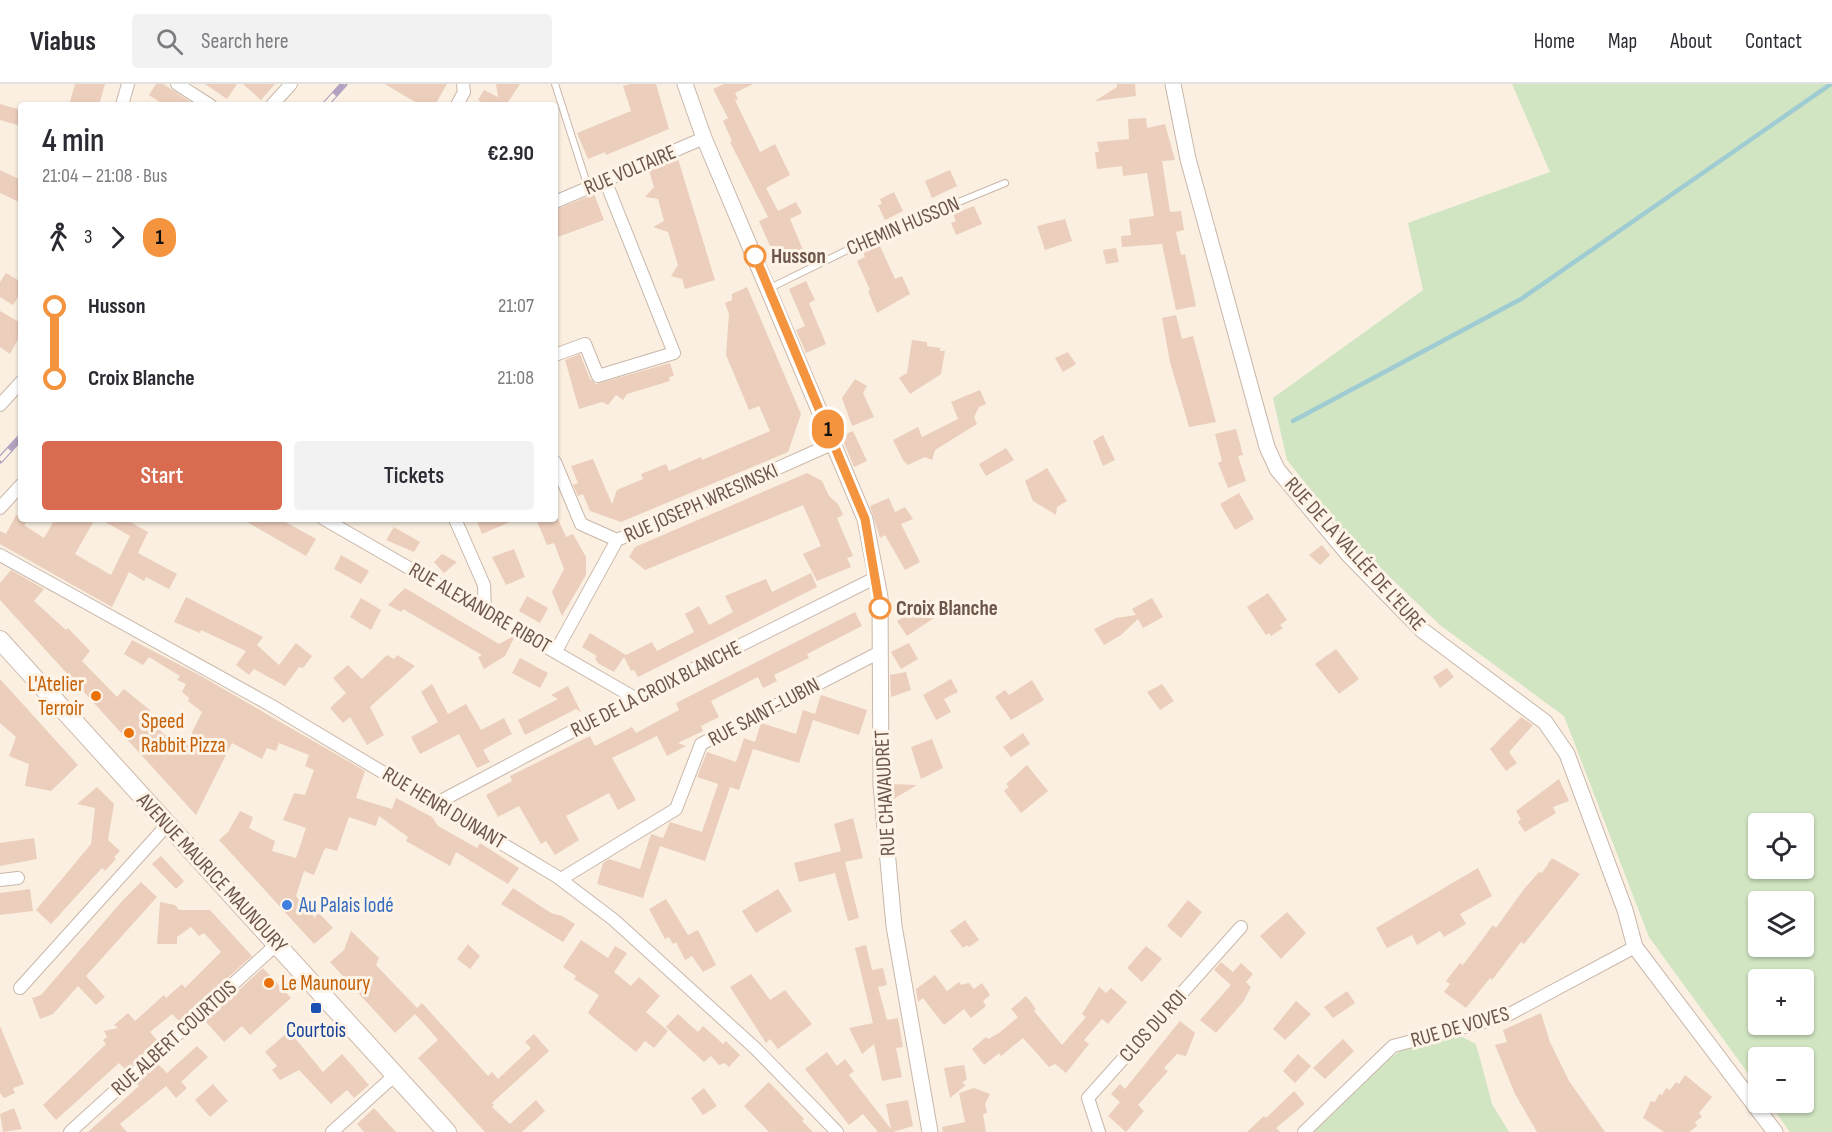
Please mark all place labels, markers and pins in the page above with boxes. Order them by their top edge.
place label: Husson [771,244,826,269]
marker: Husson [744,245,766,267]
place label: Croix Blanche [896,596,998,621]
marker: Croix Blanche [869,597,891,619]
place label: L'Atelier Terroir [28,672,84,721]
marker: L'Atelier Terroir [89,689,103,703]
place label: Speed Rabbit Pizza [141,709,226,758]
marker: Speed Rabbit Pizza [122,726,136,740]
place label: Au Palais Iodé [298,893,394,918]
marker: Au Palais Iodé [280,898,294,912]
place label: Le Maunoury [281,971,370,996]
marker: Le Maunoury [262,976,276,990]
marker: Courtois [309,1001,323,1015]
place label: Courtois [286,1018,346,1043]

